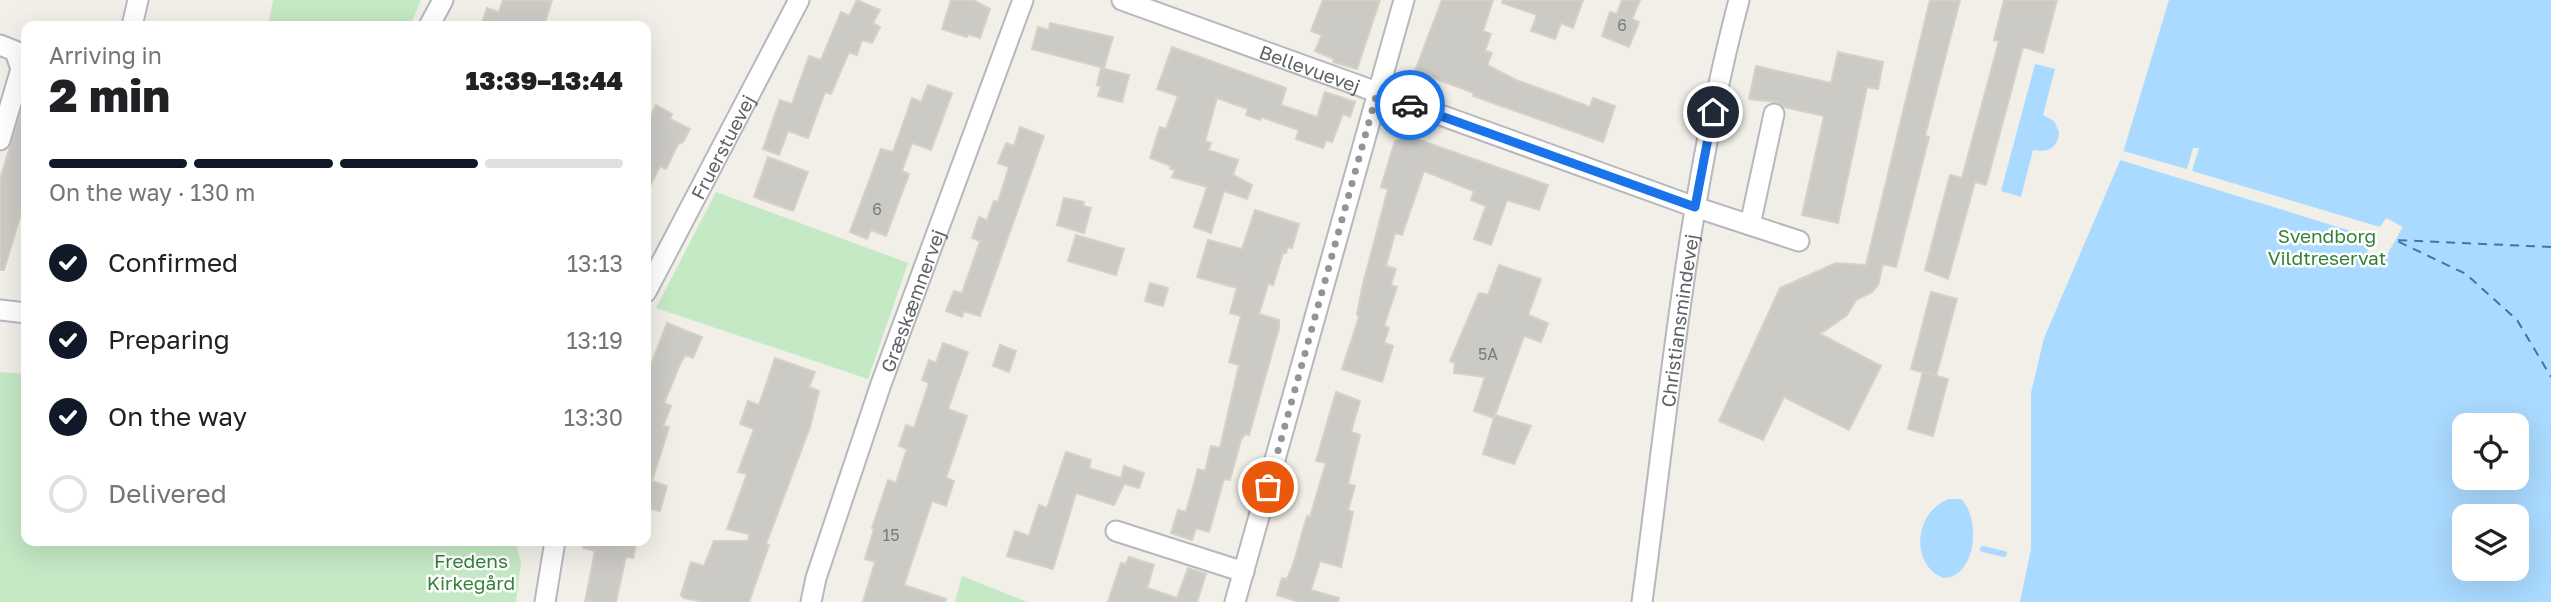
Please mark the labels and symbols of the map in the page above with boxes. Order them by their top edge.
house number: 6 [1617,15,1627,35]
street label: Bellevuevej [1257,39,1364,97]
courier [1375,70,1445,140]
pin [1683,82,1743,142]
street label: Fruerstuevej [685,91,759,203]
house number: 6 [872,199,882,219]
park label: Svendborg Vildtreservat [2268,224,2386,269]
street label: Græskæmnervej [875,226,949,375]
street label: Christiansmindevej [1655,232,1702,408]
house number: 5A [1478,344,1498,364]
pin [1238,457,1298,517]
house number: 15 [882,525,900,545]
park label: Fredens Kirkegård [427,549,515,594]

